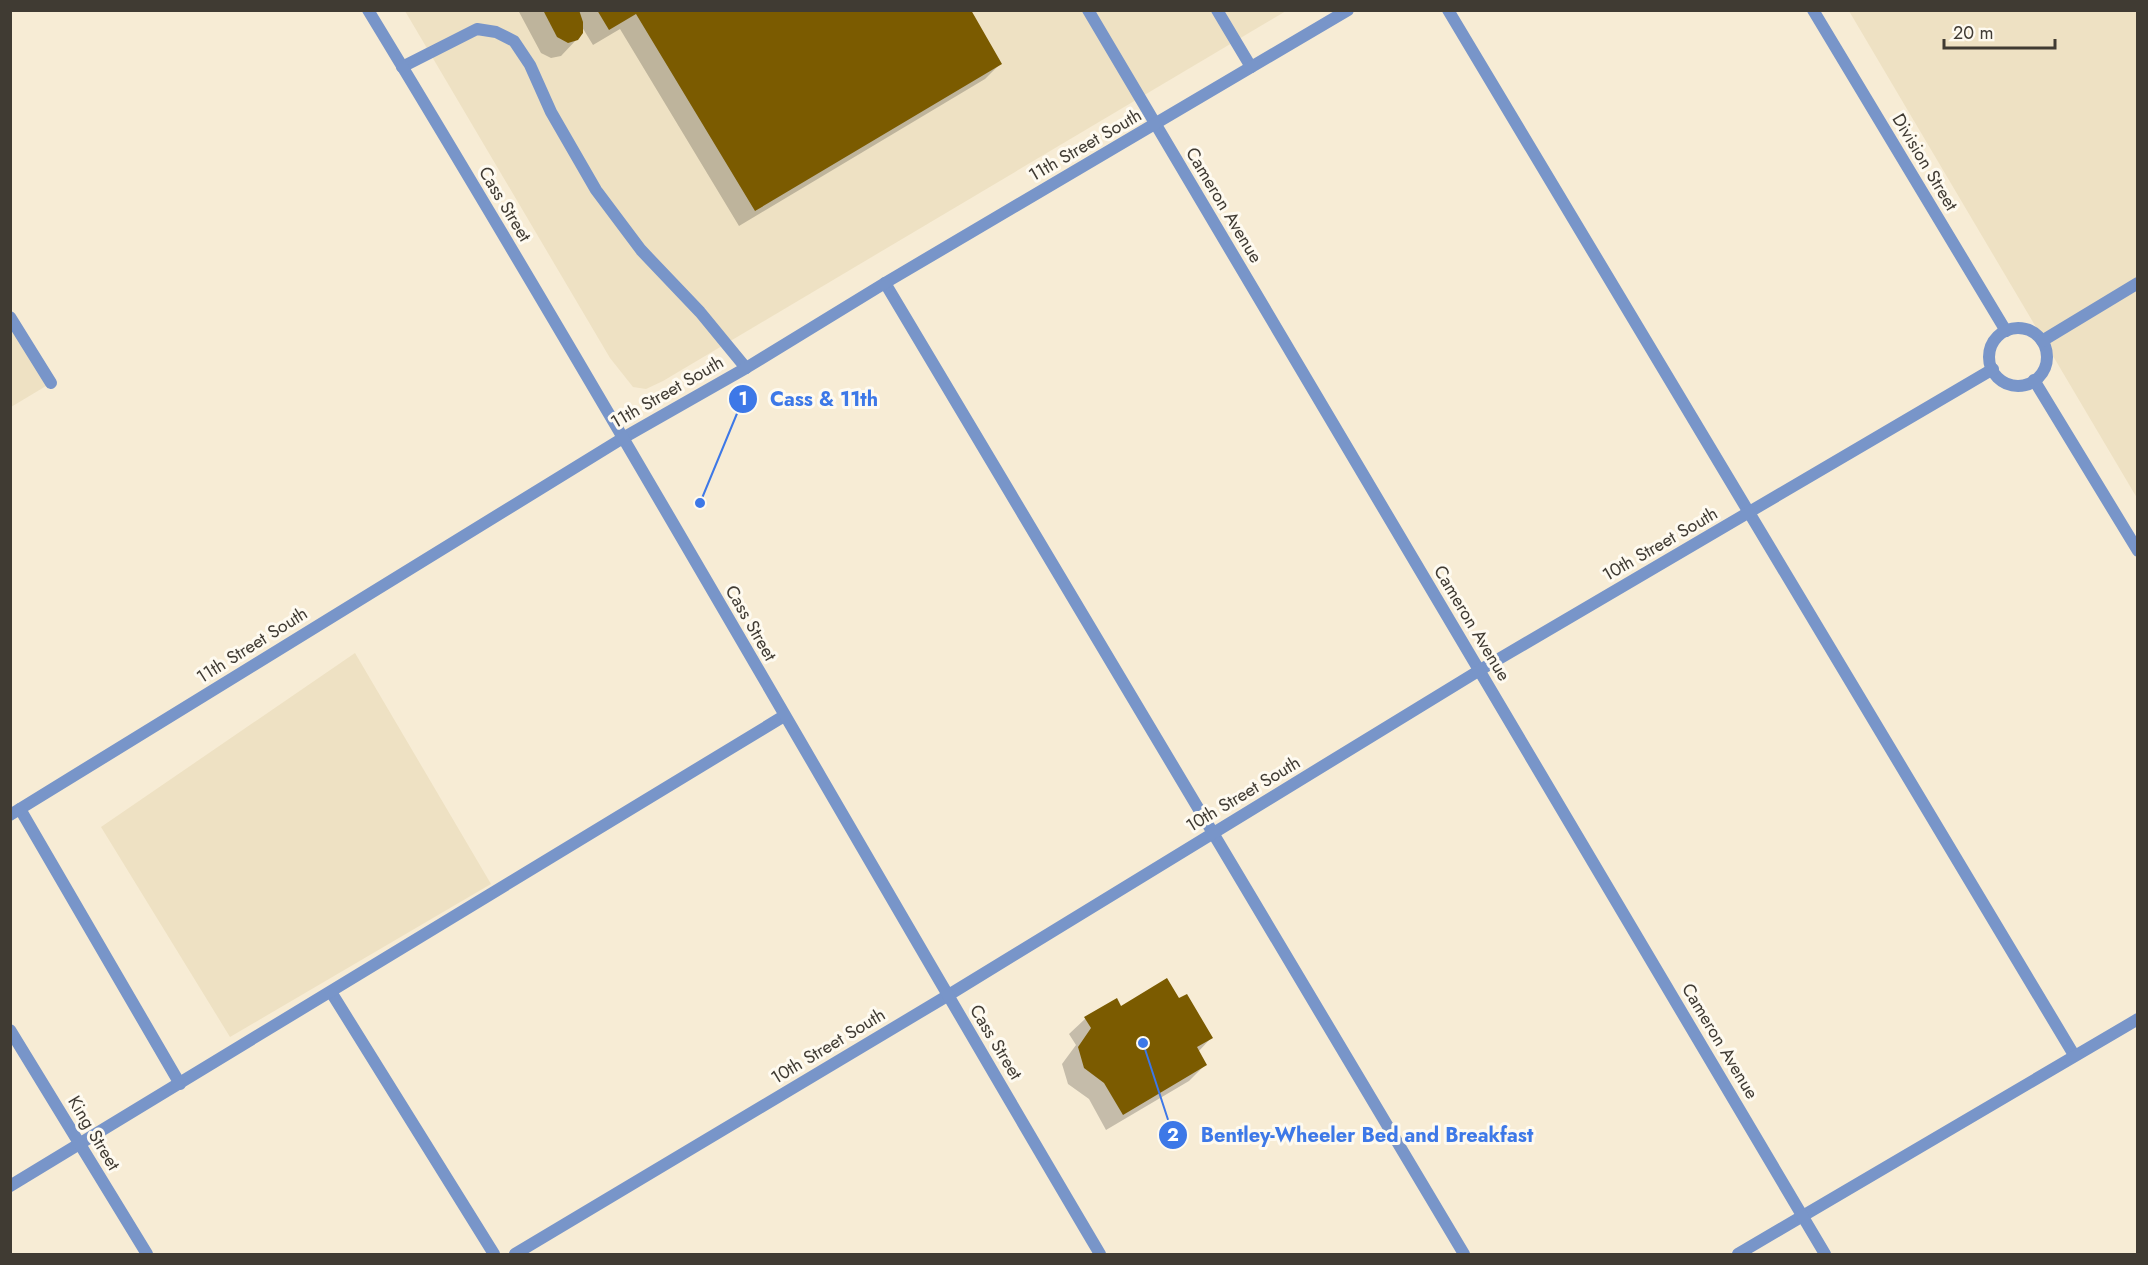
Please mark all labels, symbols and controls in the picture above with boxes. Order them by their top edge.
scale bar [1944,12,2055,50]
text: 20 m [1953,20,1993,46]
street label: 11th Street South [1024,102,1146,188]
street label: Division Street [1886,109,1965,216]
street label: Cameron Avenue [1179,142,1269,268]
street label: Cass Street [472,161,538,247]
street label: 11th Street South [606,349,728,435]
callout: Cass & 11th [728,380,890,418]
text: Cass & 11th [770,385,878,414]
text: 1 [738,386,748,412]
street label: 10th Street South [1597,500,1723,588]
street label: Cameron Avenue [1427,560,1517,686]
street label: Cass Street [719,580,784,666]
street label: 11th Street South [191,600,313,690]
street label: 10th Street South [1181,750,1305,838]
street label: Cameron Avenue [1675,978,1765,1104]
street label: Cass Street [963,999,1029,1085]
street label: 10th Street South [766,1002,890,1090]
street label: King Street [62,1091,127,1176]
callout: Bentley-Wheeler Bed and Breakfast [1158,1116,1545,1154]
text: Bentley-Wheeler Bed and Breakfast [1201,1121,1534,1150]
text: 2 [1167,1122,1179,1148]

